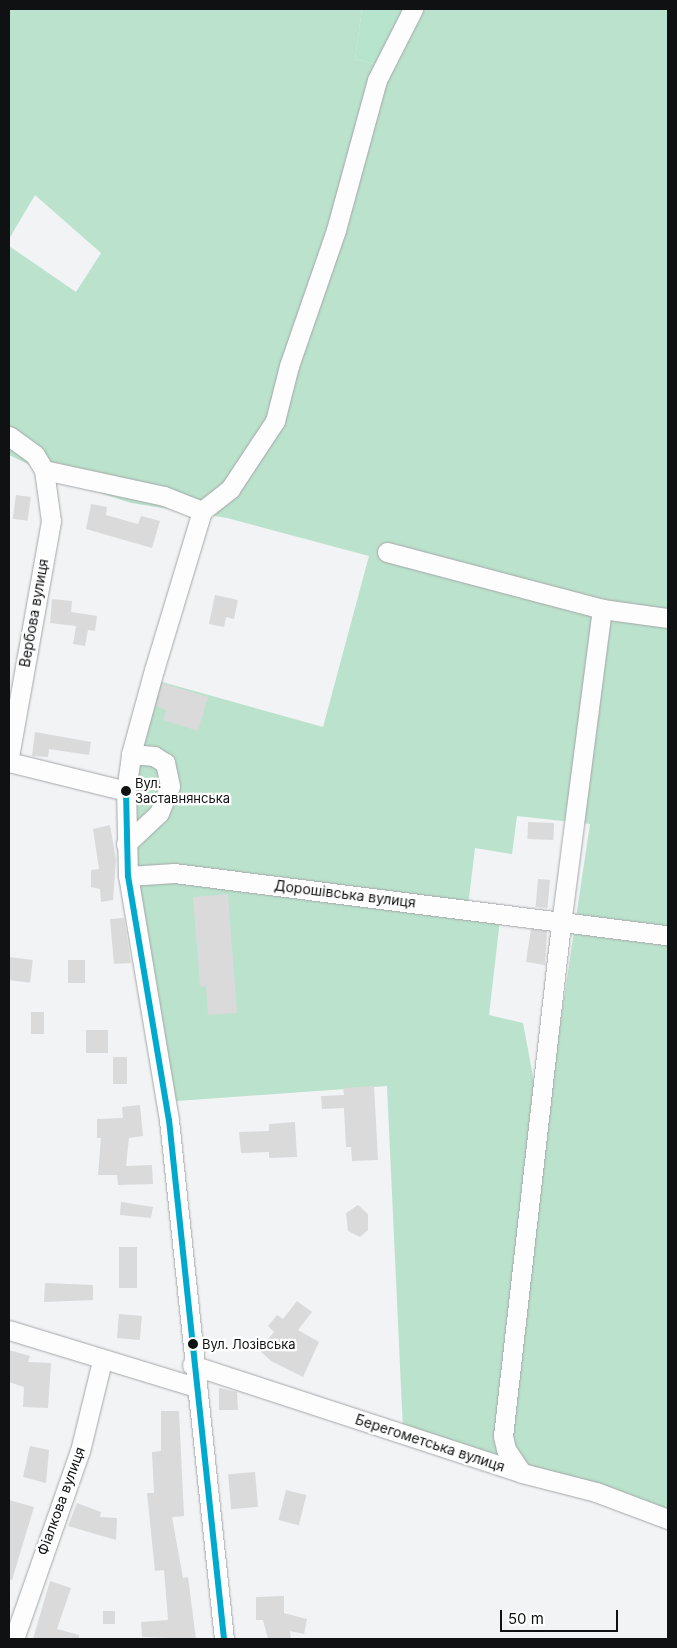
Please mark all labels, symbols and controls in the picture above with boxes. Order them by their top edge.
street label: Вербова вулиця [16,557,52,669]
place label: Вул. Заставнянська [135,776,230,807]
marker: Вул. Заставнянська [121,786,131,796]
street label: Дорошівська вулиця [273,877,417,911]
place label: Вул. Лозівська [202,1336,296,1352]
marker: Вул. Лозівська [188,1339,198,1349]
street label: Берегометська вулиця [353,1411,507,1475]
street label: Фіалкова вулиця [34,1445,88,1557]
scale bar [502,1600,620,1632]
text: 50 m [508,1609,544,1628]

